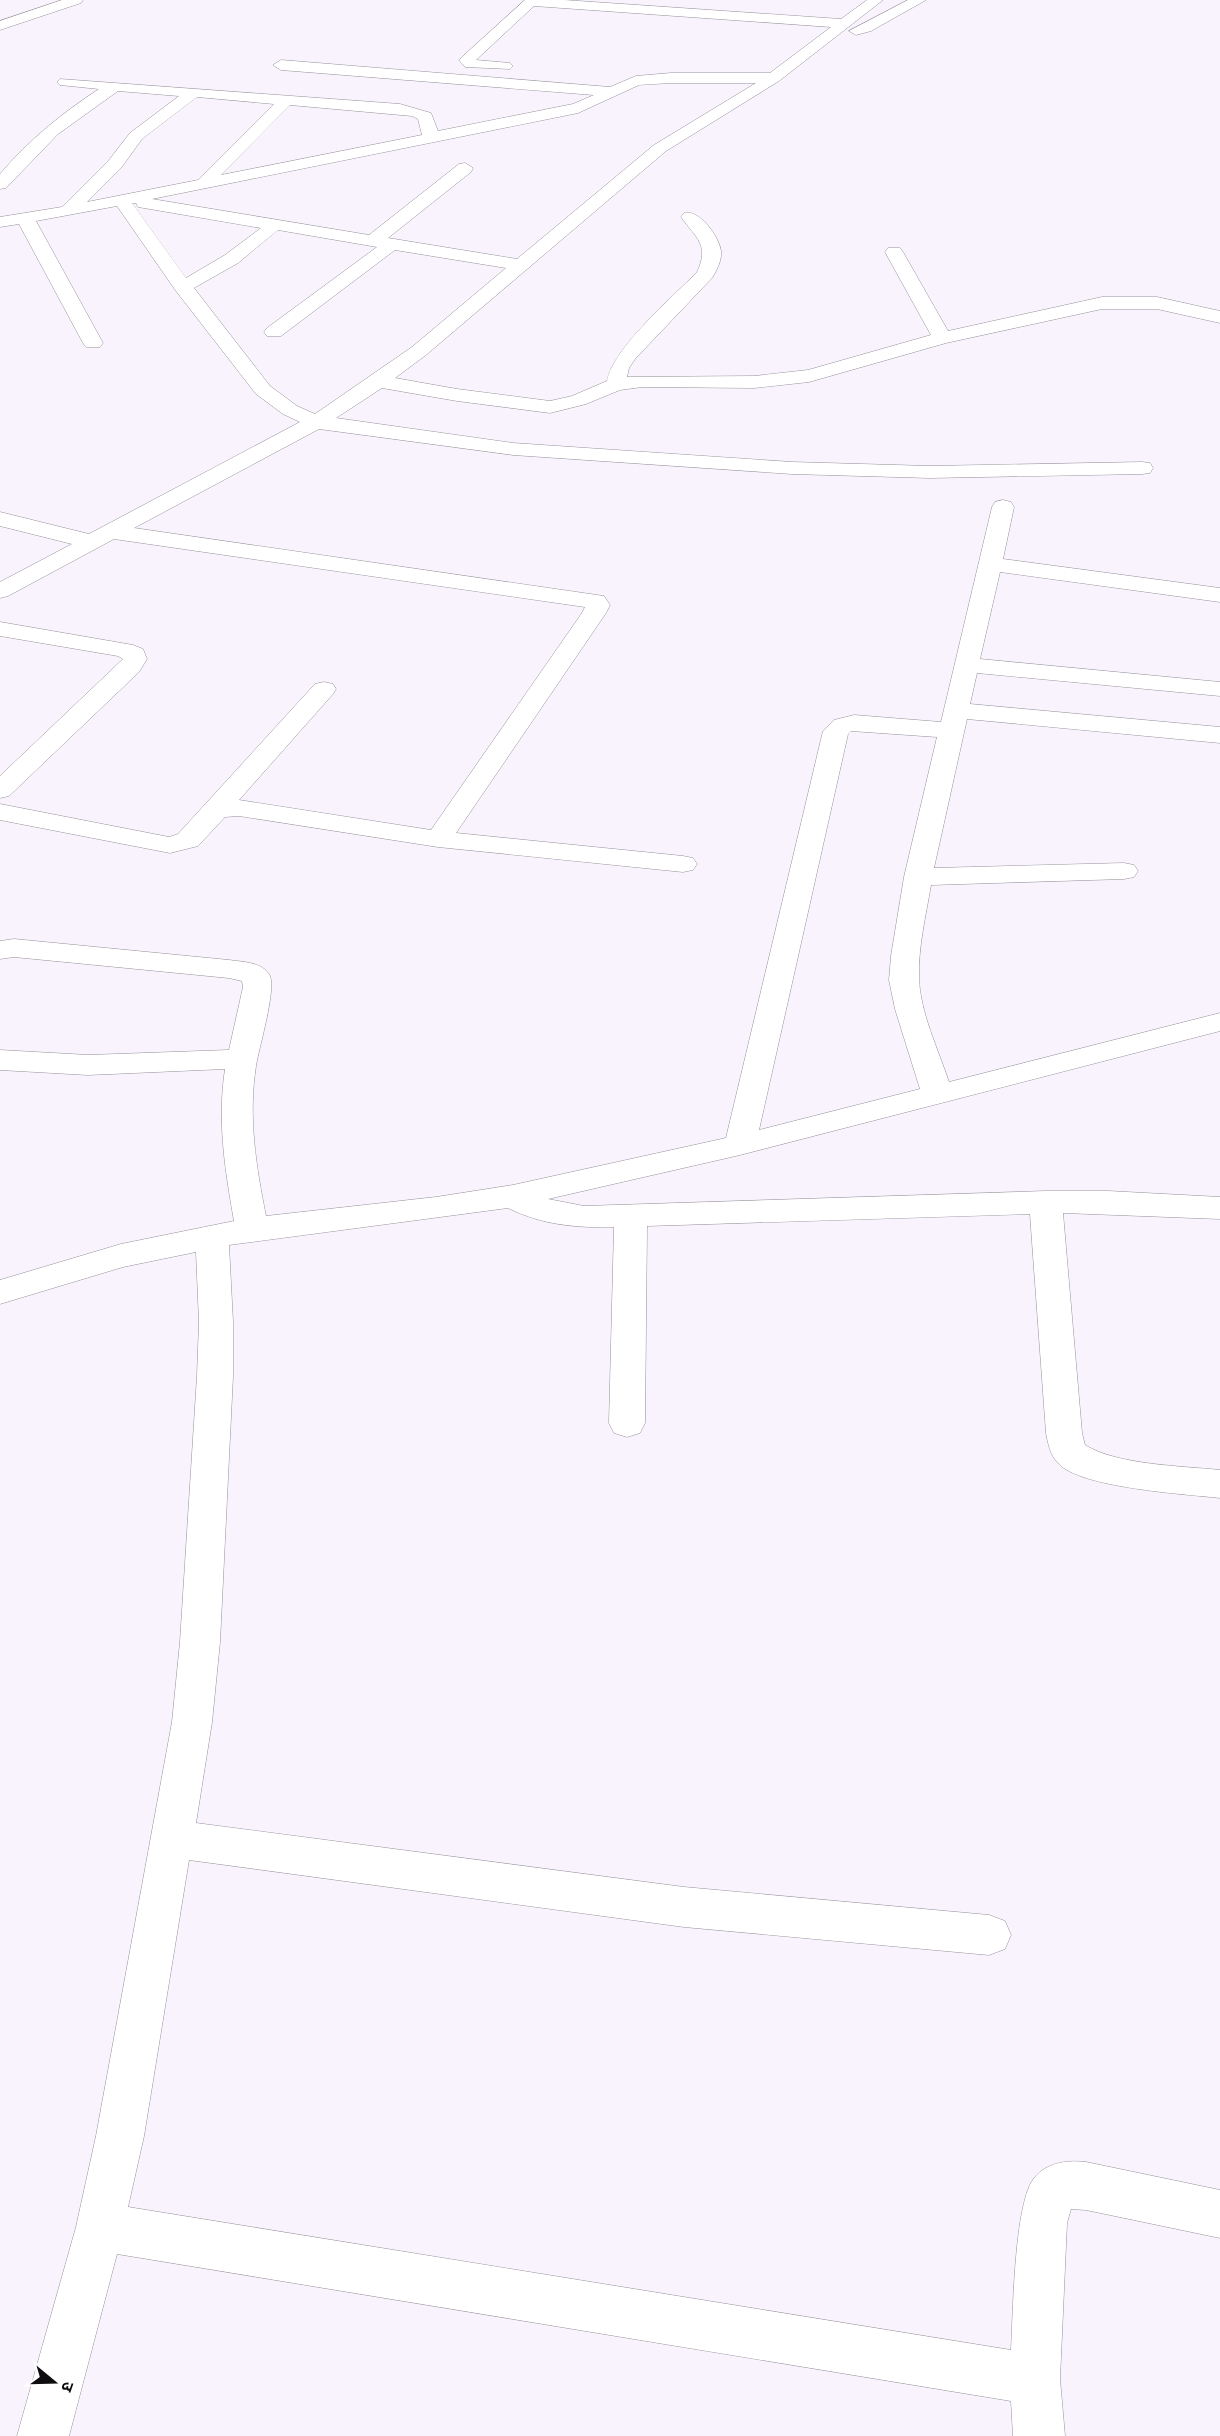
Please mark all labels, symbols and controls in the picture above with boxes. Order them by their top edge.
north arrow [24,2352,84,2412]
text: उ [58,2380,78,2395]

